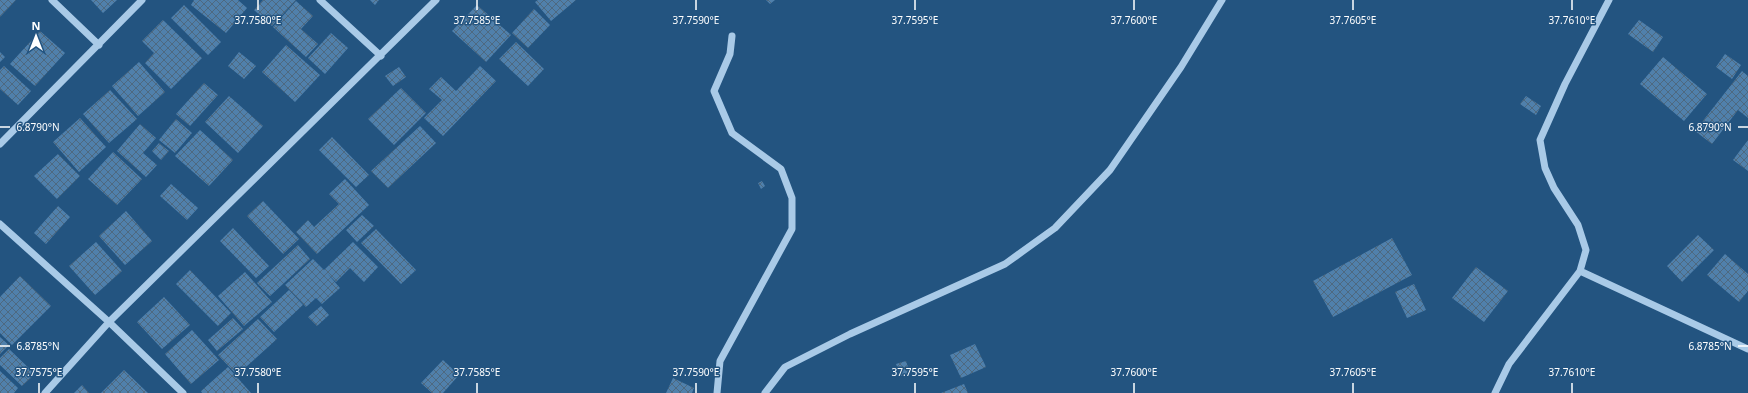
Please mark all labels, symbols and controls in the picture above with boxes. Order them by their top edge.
text: 37.7580°E [235,13,281,27]
text: 37.7585°E [454,13,500,27]
text: 37.7590°E [673,13,719,27]
text: 37.7595°E [892,13,938,27]
text: 37.7600°E [1111,13,1157,27]
text: 37.7605°E [1330,13,1376,27]
text: 37.7610°E [1549,13,1595,27]
north arrow [16,16,56,56]
text: N [32,18,40,33]
text: 6.8790°N [16,120,60,134]
text: 6.8790°N [1688,120,1732,134]
text: 6.8785°N [16,339,60,353]
text: 6.8785°N [1688,339,1732,353]
text: 37.7575°E [16,365,62,379]
text: 37.7580°E [235,365,281,379]
text: 37.7585°E [454,365,500,379]
text: 37.7590°E [673,365,719,379]
text: 37.7595°E [892,365,938,379]
text: 37.7600°E [1111,365,1157,379]
text: 37.7605°E [1330,365,1376,379]
text: 37.7610°E [1549,365,1595,379]

